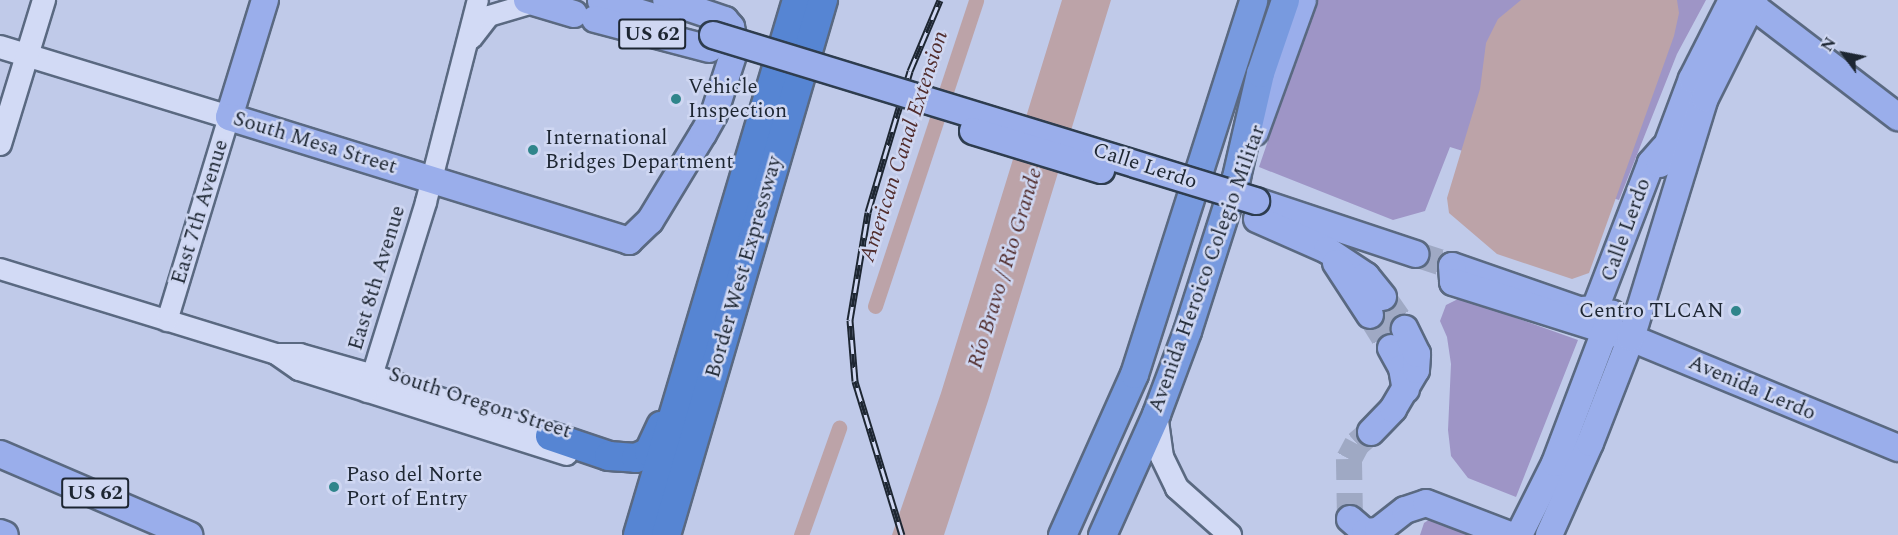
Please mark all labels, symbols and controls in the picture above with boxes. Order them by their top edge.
road number: US 62 [618,17,686,51]
north arrow [1814,24,1874,84]
water label: American Canal Extension [854,27,954,265]
text: N [1815,33,1842,56]
place label: Vehicle Inspection [688,74,787,124]
marker: Vehicle Inspection [669,92,683,106]
street label: South Mesa Street [230,106,400,180]
street label: Avenida Heroico Colegio Militar [1143,122,1271,416]
place label: International Bridges Department [545,125,734,175]
street label: East 7th Avenue [166,136,234,288]
street label: Calle Lerdo [1090,137,1200,195]
marker: International Bridges Department [526,143,540,157]
street label: Border West Expressway [700,153,788,381]
water label: Río Bravo / Rio Grande [962,165,1048,371]
street label: Calle Lerdo [1596,175,1656,285]
street label: East 8th Avenue [343,202,411,354]
place label: Centro TLCAN [1579,298,1724,324]
marker: Centro TLCAN [1729,304,1743,318]
street label: Avenida Lerdo [1685,350,1819,426]
street label: South Oregon Street [386,362,574,444]
place label: Paso del Norte Port of Entry [346,462,482,512]
road number: US 62 [60,476,130,510]
marker: Paso del Norte Port of Entry [327,480,341,494]

